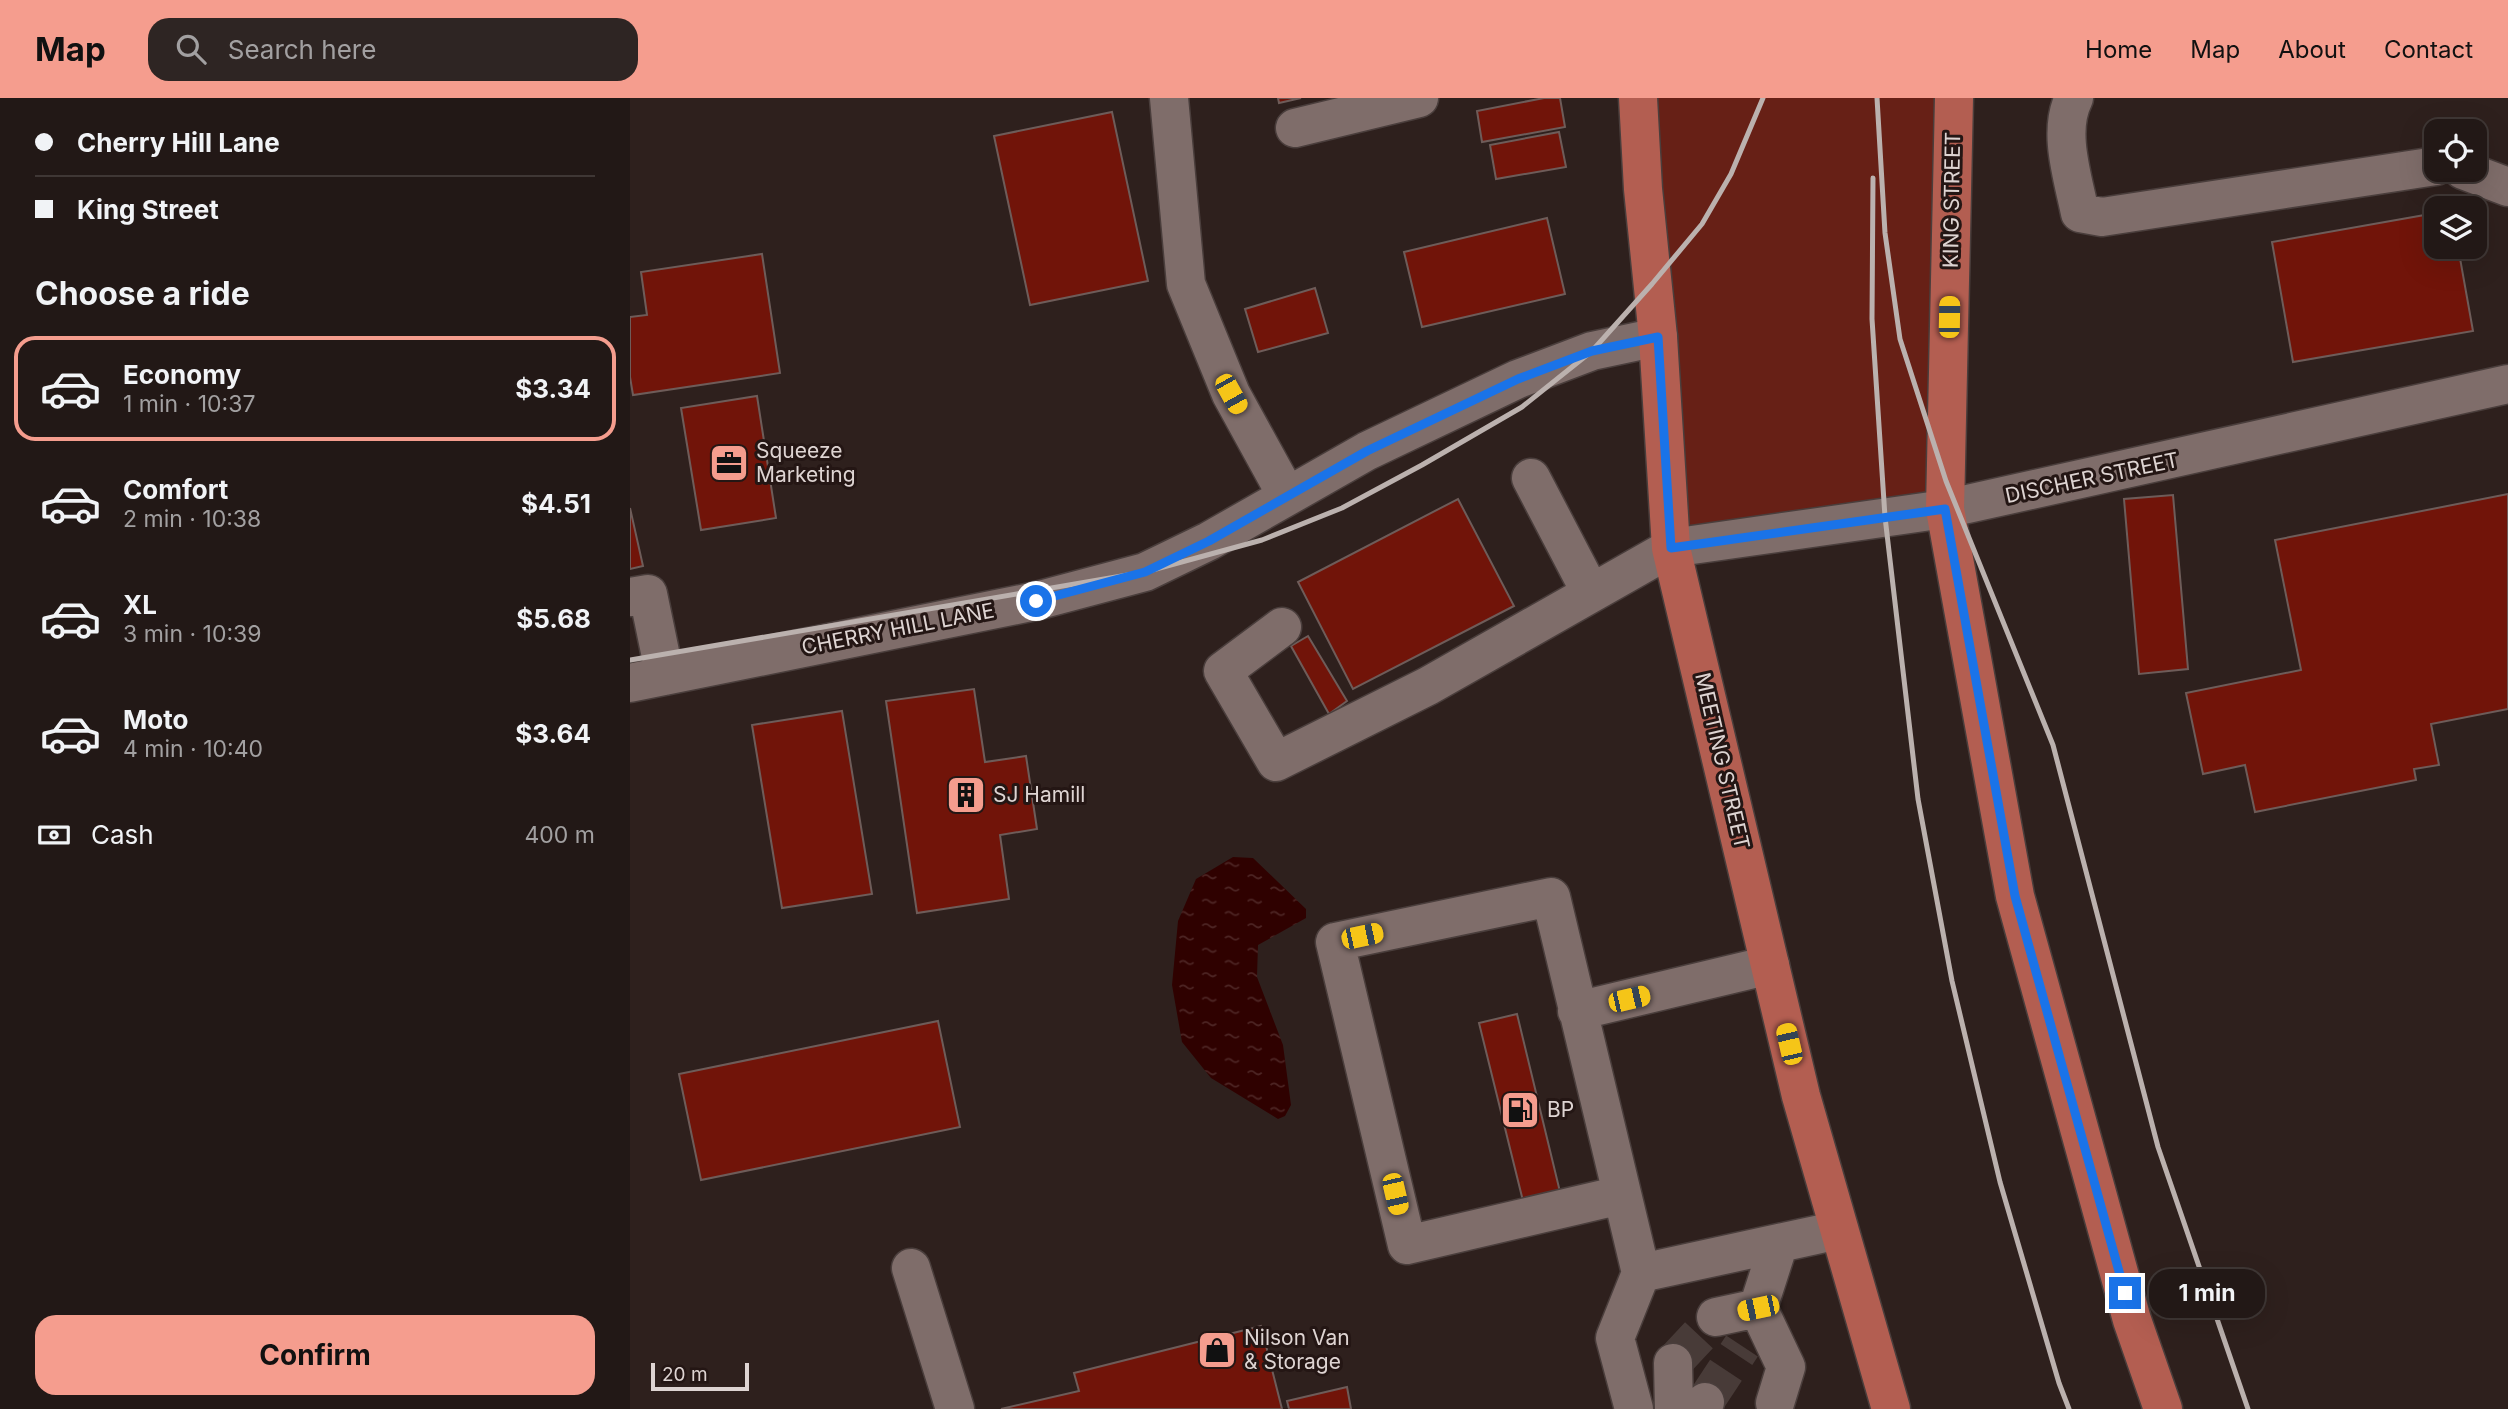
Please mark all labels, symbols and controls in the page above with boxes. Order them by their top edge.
search box [148,18,638,81]
text: Map [35,29,106,69]
icon: search [172,30,210,68]
text: Search here [228,34,376,65]
text: Home [2085,35,2152,64]
text: Map [2190,35,2240,64]
text: About [2278,35,2346,64]
text: Contact [2384,35,2473,64]
map controls [2424,119,2487,259]
button: locate [2424,119,2487,182]
text: Cherry Hill Lane [77,127,280,158]
street label: KING STREET [1938,132,1965,268]
text: King Street [77,194,219,225]
button: layers [2424,196,2487,259]
text: Choose a ride [35,274,250,313]
car [1939,296,1960,338]
icon: car [39,357,102,420]
text: Economy [123,359,241,390]
car [1212,371,1251,417]
text: $3.34 [515,373,591,404]
text: 1 min · 10:37 [123,390,255,418]
place label: Squeeze Marketing [756,438,856,487]
office icon: Squeeze Marketing [708,442,750,484]
street label: DISCHER STREET [2003,447,2181,508]
icon: car [39,472,102,535]
text: Comfort [123,474,228,505]
text: $4.51 [521,488,591,519]
text: 2 min · 10:38 [123,505,261,533]
route start [1020,585,1052,617]
icon: car [39,587,102,650]
text: XL [123,589,157,620]
street label: CHERRY HILL LANE [799,598,996,659]
text: $5.68 [516,603,591,634]
text: 3 min · 10:39 [123,620,262,648]
street label: MEETING STREET [1690,670,1755,851]
icon: car [39,702,102,765]
text: Moto [123,704,188,735]
text: $3.64 [515,718,591,749]
text: 4 min · 10:40 [123,735,263,763]
building icon: SJ Hamill [945,774,987,816]
place label: SJ Hamill [993,782,1085,807]
icon: cash [35,816,73,854]
text: Cash [91,819,154,850]
text: 400 m [525,821,595,849]
car [1340,921,1385,951]
car [1607,984,1652,1014]
car [1775,1021,1804,1067]
fuel station icon: BP [1499,1089,1541,1131]
place label: BP [1547,1097,1574,1122]
car [1381,1171,1410,1217]
callout: 1 min [2150,1268,2265,1318]
route end [2109,1277,2141,1309]
text: 1 min [2179,1279,2235,1307]
car [1736,1293,1781,1323]
button: Confirm [35,1315,595,1395]
place label: Nilson Van & Storage [1244,1325,1350,1374]
shop icon: Nilson Van & Storage [1196,1329,1238,1371]
scale bar [651,1360,749,1392]
text: 20 m [662,1363,708,1386]

